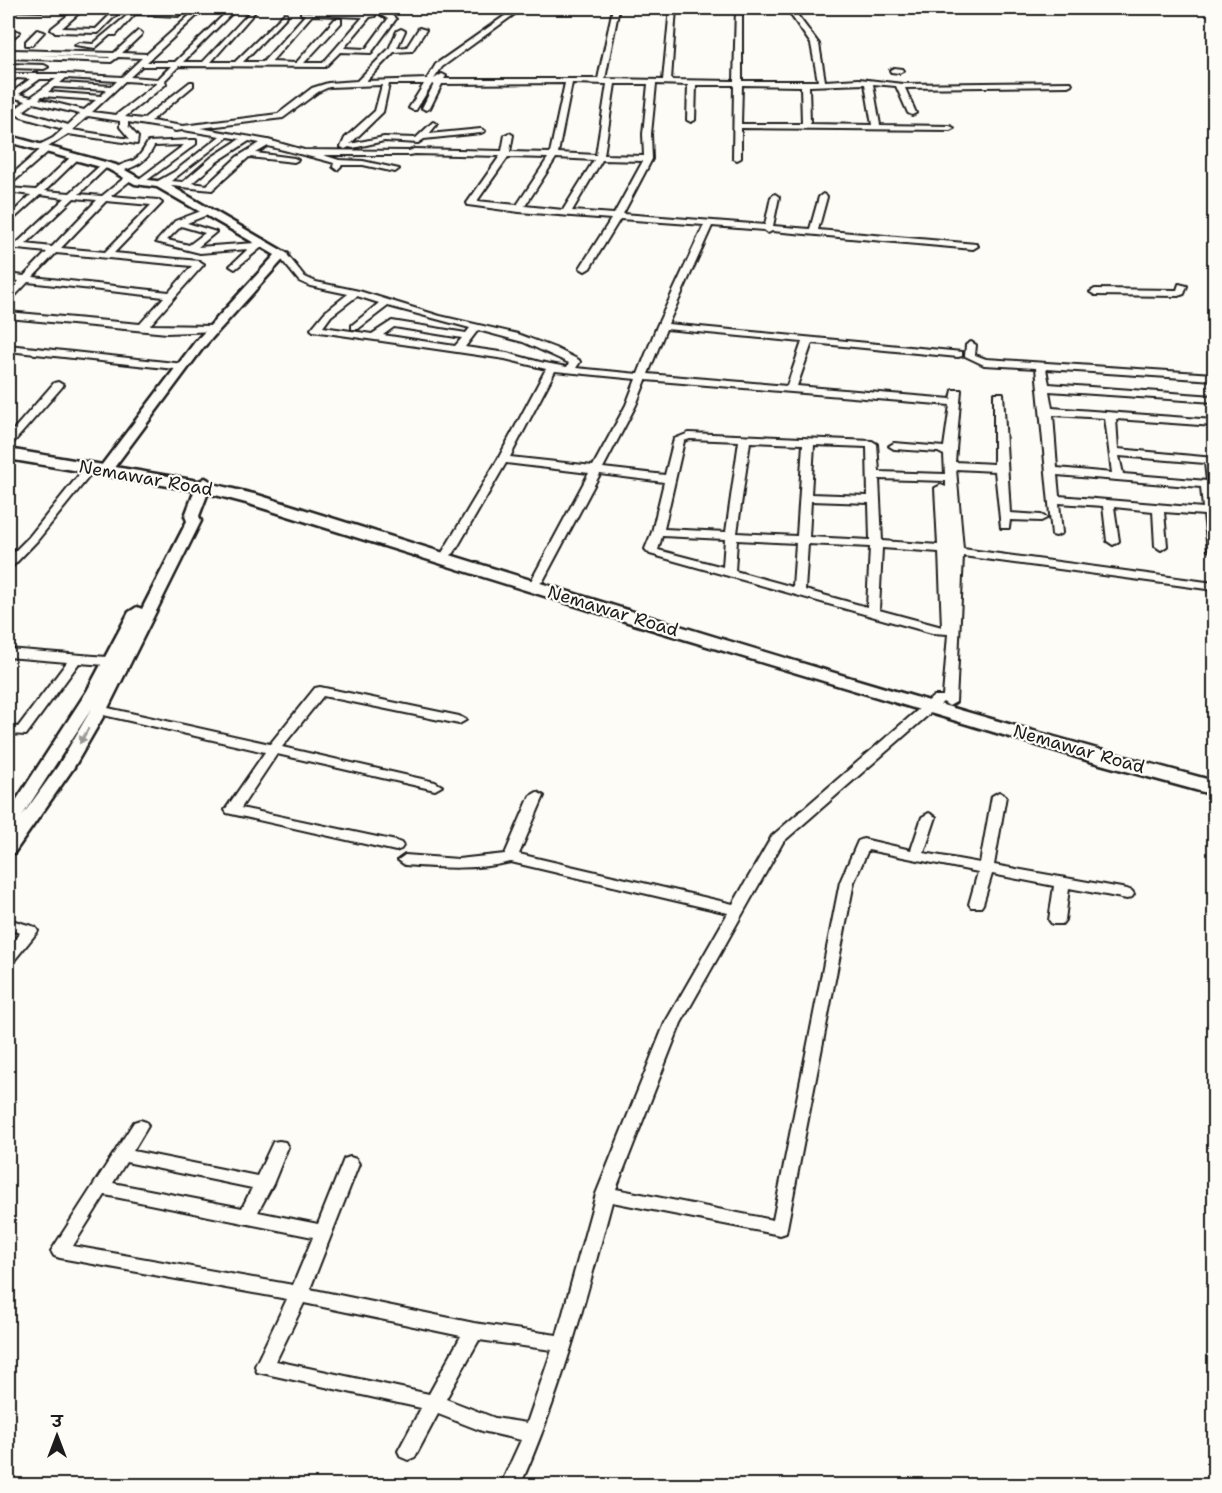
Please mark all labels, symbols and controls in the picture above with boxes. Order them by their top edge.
street label: Nemawar Road [77,454,215,502]
street label: Nemawar Road [545,580,681,642]
street label: Nemawar Road [1010,719,1148,779]
one-way arrow [79,728,89,745]
north arrow [27,1406,87,1466]
text: उ [50,1411,64,1432]

